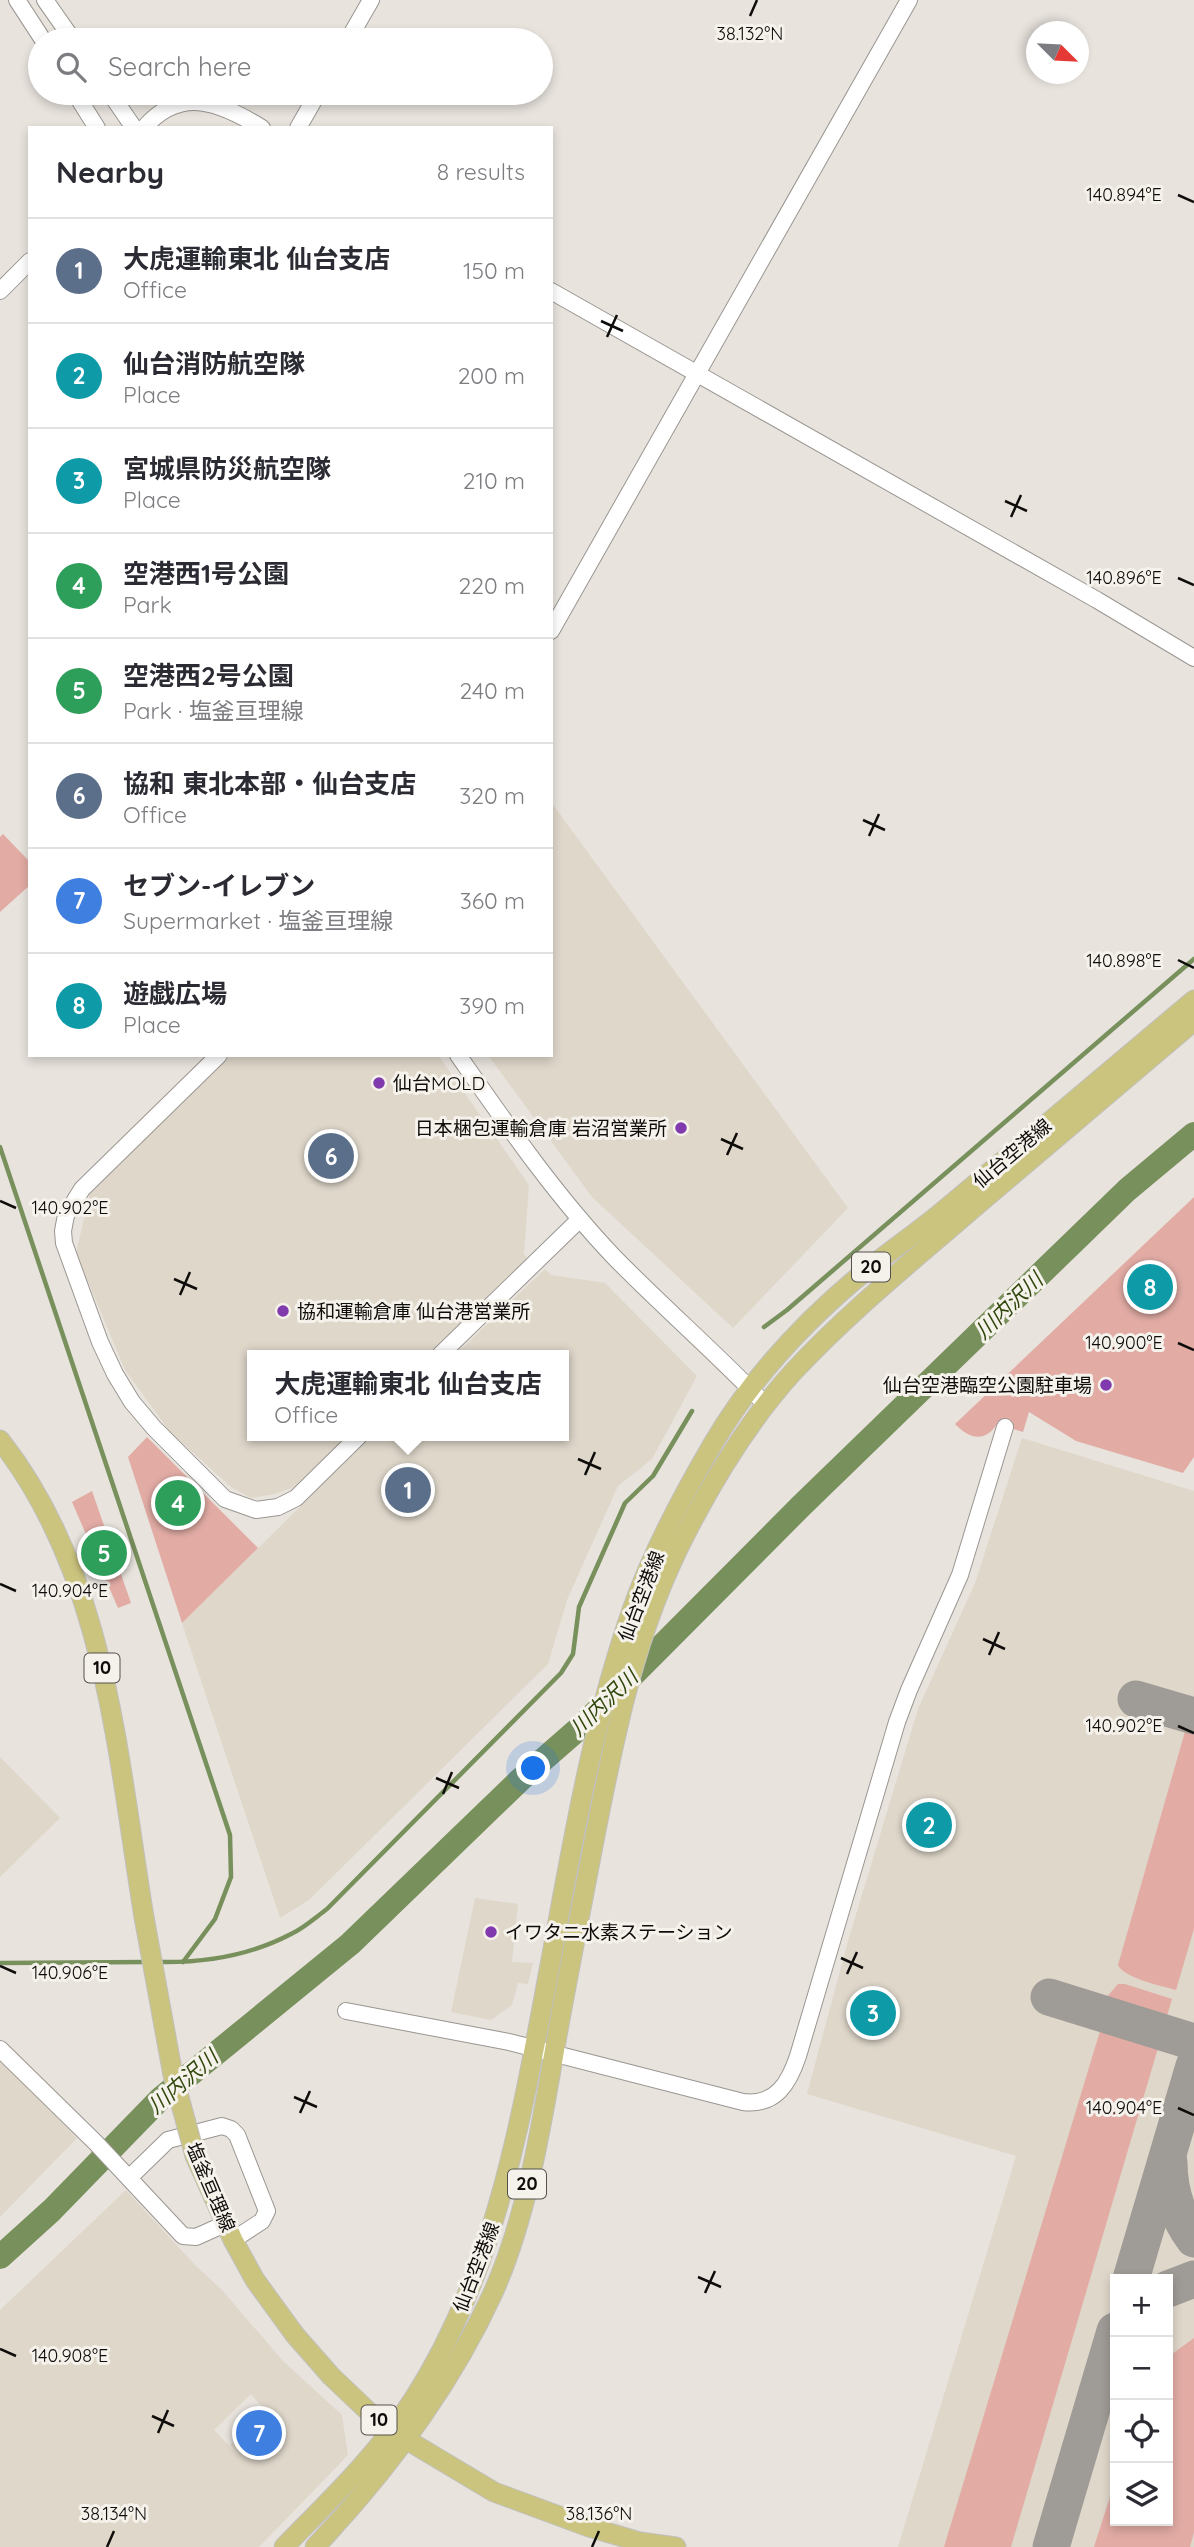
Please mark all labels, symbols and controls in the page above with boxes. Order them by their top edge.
north arrow [1026,21,1089,84]
text: 38.132°N [717,22,783,45]
search box [28,28,553,105]
icon: search [52,48,90,86]
text: Search here [108,50,252,83]
text: Nearby [56,153,164,191]
text: 8 results [437,157,525,186]
text: 140.894°E [1086,183,1162,206]
text: 大虎運輸東北 仙台支店 [123,242,390,275]
text: 1 [75,256,83,285]
text: 150 m [463,256,525,285]
text: Office [123,275,187,304]
text: 仙台消防航空隊 [123,347,305,380]
text: 2 [72,361,86,390]
text: 200 m [458,361,525,390]
text: Place [123,380,181,409]
text: 宮城県防災航空隊 [123,452,331,485]
text: 3 [73,466,85,495]
text: 210 m [463,466,525,495]
text: Place [123,485,181,514]
text: 空港西1号公園 [123,557,289,590]
text: 140.896°E [1086,566,1162,589]
text: 4 [72,571,86,600]
text: 220 m [459,571,525,600]
text: Park [123,590,172,619]
text: 空港西2号公園 [123,659,294,692]
text: 5 [72,676,86,705]
text: 240 m [460,676,525,705]
text: Park · 塩釜亘理線 [123,696,304,725]
text: 協和 東北本部・仙台支店 [123,767,416,800]
text: 6 [73,781,85,810]
text: 320 m [459,781,525,810]
text: Office [123,800,187,829]
text: セブン-イレブン [123,869,315,902]
text: 7 [73,886,85,915]
text: 360 m [460,886,525,915]
text: Supermarket · 塩釜亘理線 [123,906,393,935]
text: 140.898°E [1086,949,1162,972]
text: 遊戯広場 [123,977,227,1010]
text: 8 [73,991,85,1020]
text: 390 m [459,991,525,1020]
text: Place [123,1010,181,1039]
place label: 仙台MOLD [393,1071,485,1095]
marker: 仙台MOLD [371,1075,387,1091]
street label: 仙台空港線 [968,1113,1056,1193]
place label: 日本梱包運輸倉庫 岩沼営業所 [415,1116,667,1140]
marker: 日本梱包運輸倉庫 岩沼営業所 [673,1120,689,1136]
pin: 6 [308,1130,354,1182]
text: 140.902°E [32,1196,108,1219]
road number: 20 [852,1252,890,1282]
pin: 8 [1127,1261,1173,1313]
water label: 川内沢川 [969,1265,1049,1344]
place label: 協和運輸倉庫 仙台港営業所 [297,1299,530,1323]
marker: 協和運輸倉庫 仙台港営業所 [275,1303,291,1319]
text: 140.900°E [1085,1331,1163,1354]
popup [247,1350,569,1441]
text: 大虎運輸東北 仙台支店 [274,1367,542,1400]
place label: 仙台空港臨空公園駐車場 [883,1373,1092,1397]
marker: 仙台空港臨空公園駐車場 [1098,1377,1114,1393]
text: Office [274,1400,338,1429]
pin: 1 [385,1464,431,1516]
pin: 4 [155,1477,201,1529]
pin: 5 [81,1527,127,1579]
street label: 仙台空港線 [613,1547,669,1645]
text: 140.904°E [32,1579,108,1602]
road number: 10 [84,1653,119,1682]
water label: 川内沢川 [564,1662,644,1741]
text: 140.902°E [1086,1714,1162,1737]
your location [516,1751,550,1785]
pin: 2 [906,1799,952,1851]
place label: イワタニ水素ステーション [505,1920,733,1944]
marker: イワタニ水素ステーション [483,1924,499,1940]
text: 140.906°E [32,1961,108,1984]
pin: 3 [850,1987,896,2039]
water label: 川内沢川 [142,2043,224,2119]
text: 140.904°E [1086,2096,1162,2119]
street label: 塩釜亘理線 [181,2139,241,2235]
road number: 20 [508,2170,546,2198]
street label: 仙台空港線 [448,2218,504,2316]
map controls [1110,2274,1173,2526]
button: + [1110,2274,1173,2337]
button: − [1110,2337,1173,2400]
text: 140.908°E [32,2344,108,2367]
button: locate [1110,2400,1173,2463]
road number: 10 [362,2406,396,2434]
pin: 7 [236,2407,282,2459]
button: layers [1110,2463,1173,2526]
text: 38.134°N [81,2502,147,2525]
text: 38.136°N [566,2502,632,2525]

